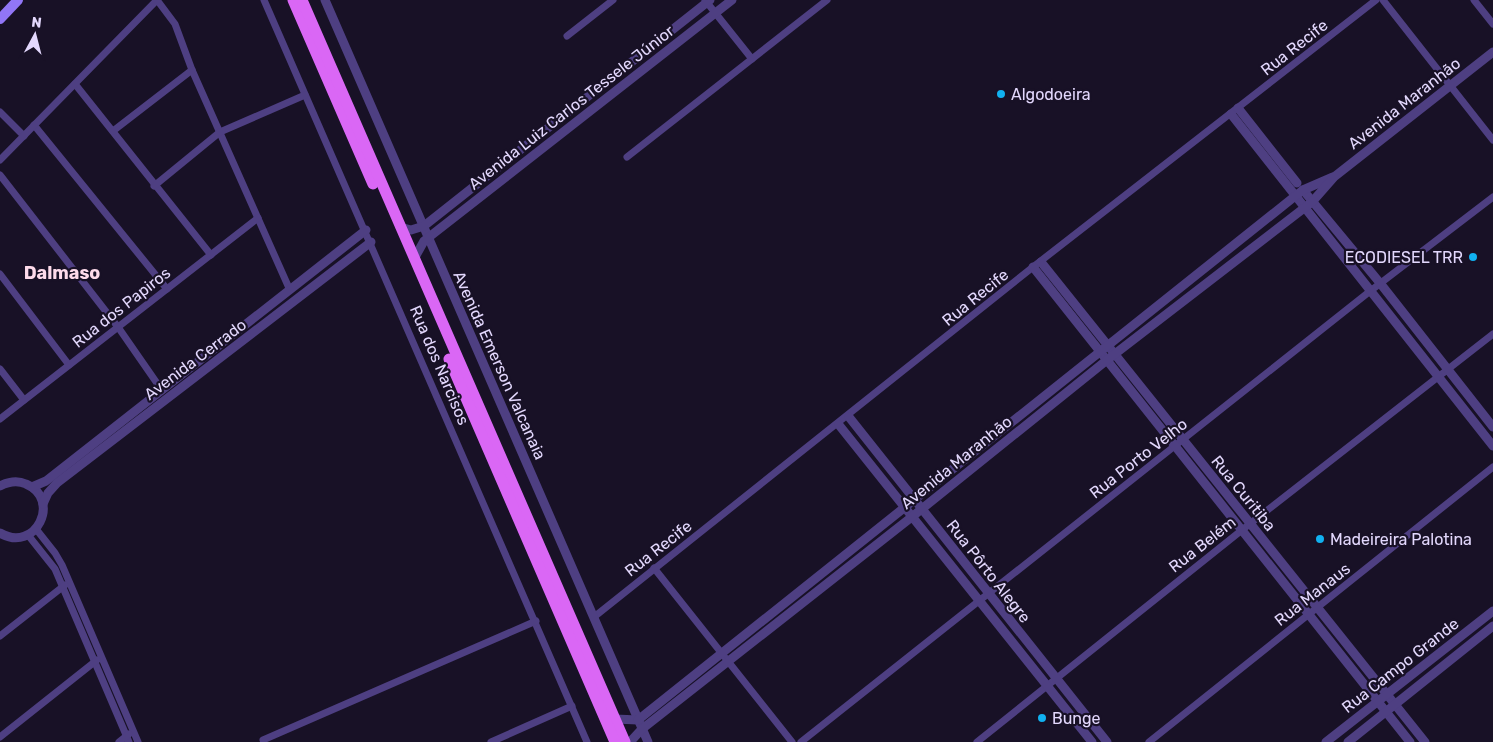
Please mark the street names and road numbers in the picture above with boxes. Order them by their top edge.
street label: Rua Recife [1257,15,1332,79]
street label: Avenida Luiz Carlos Tessele Júnior [465,21,678,194]
street label: Avenida Maranhão [1344,54,1464,153]
street label: Rua dos Papiros [68,263,174,352]
street label: Rua Recife [938,265,1012,330]
street label: Avenida Emerson Valcanaia [449,268,550,462]
street label: Rua dos Narcisos [406,303,473,428]
street label: Avenida Cerrado [141,315,250,404]
street label: Avenida Maranhão [897,412,1016,513]
street label: Rua Porto Velho [1086,414,1191,502]
street label: Rua Curitiba [1207,452,1280,535]
street label: Rua Belém [1165,512,1240,576]
street label: Rua Recife [621,516,696,580]
street label: Rua Pôrto Alegre [943,516,1035,627]
street label: Rua Manaus [1271,559,1354,630]
street label: Rua Campo Grande [1338,614,1463,717]

